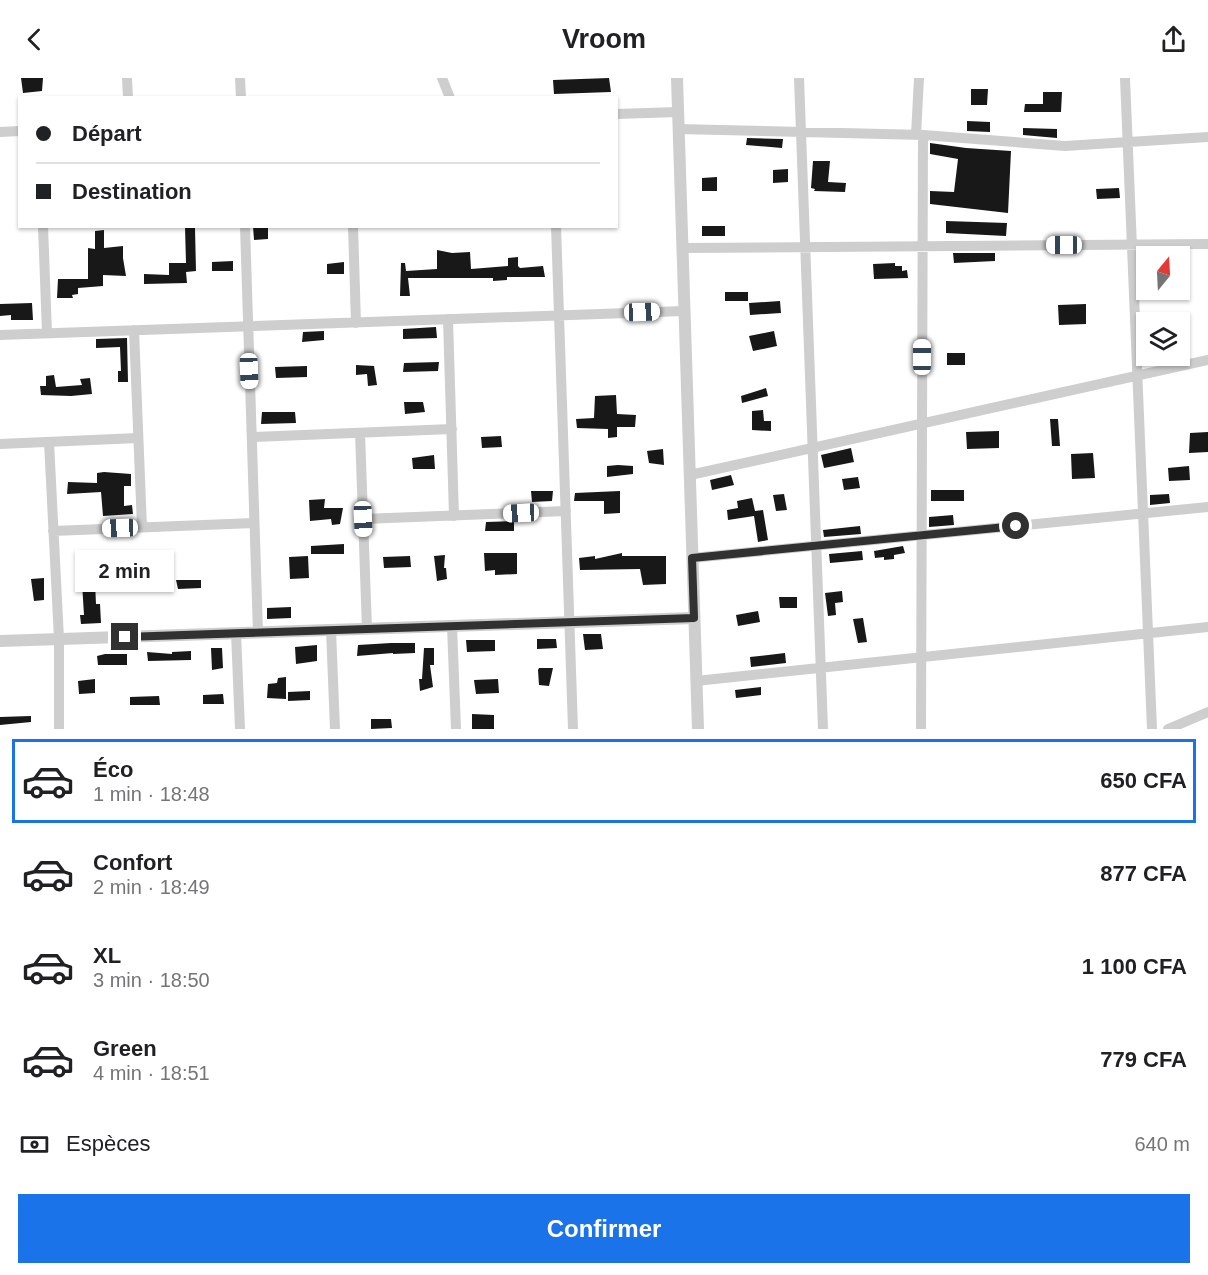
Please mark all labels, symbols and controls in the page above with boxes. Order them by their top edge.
icon: back [18,23,51,56]
icon: share [1157,23,1190,56]
text: Vroom [562,24,646,54]
text: Départ [72,121,142,146]
text: Destination [72,179,192,204]
car [1046,236,1082,254]
north arrow [1136,246,1190,300]
map controls [1136,246,1190,366]
car [624,302,660,322]
button: layers [1136,312,1190,366]
car [913,339,931,375]
car [239,353,259,389]
car [353,501,373,537]
car [503,503,539,523]
route start [1002,512,1029,539]
car [102,518,138,538]
callout: 2 min [76,550,174,592]
text: 2 min [98,560,151,582]
route end [111,623,138,650]
icon: car [21,754,75,808]
text: Éco [93,757,133,782]
text: 650 CFA [1100,768,1187,793]
text: 1 min · 18:48 [93,783,210,805]
icon: car [21,847,75,901]
text: Confort [93,850,172,875]
text: 877 CFA [1100,861,1187,886]
text: 2 min · 18:49 [93,876,210,898]
icon: car [21,940,75,994]
text: XL [93,943,121,968]
text: 1 100 CFA [1082,954,1187,979]
text: 3 min · 18:50 [93,969,210,991]
icon: car [21,1033,75,1087]
text: Green [93,1036,157,1061]
text: 779 CFA [1100,1047,1187,1072]
text: 4 min · 18:51 [93,1062,210,1084]
icon: cash [18,1128,51,1161]
text: Espèces [66,1131,150,1156]
text: 640 m [1134,1133,1190,1155]
button: Confirmer [18,1194,1190,1263]

